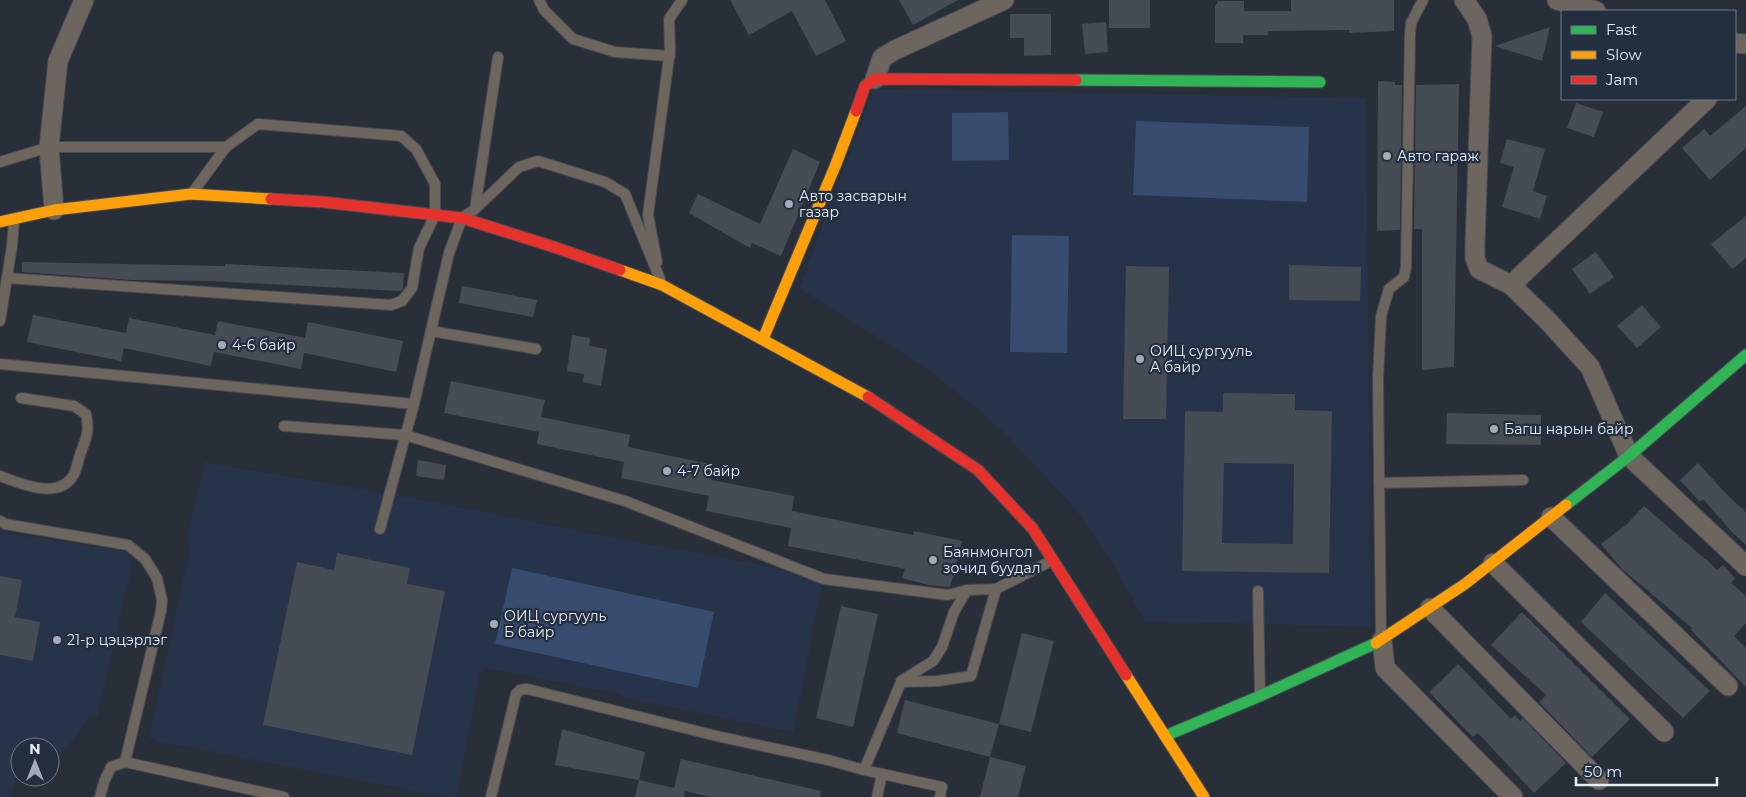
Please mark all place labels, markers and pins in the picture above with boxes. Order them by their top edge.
place label: Авто гараж [1397,147,1479,165]
marker: Авто гараж [1381,150,1393,162]
place label: Авто засварын газар [799,187,907,221]
marker: Авто засварын газар [783,198,795,210]
place label: 4-6 байр [232,336,296,354]
marker: 4-6 байр [216,339,228,351]
place label: ОИЦ сургууль А байр [1150,342,1253,376]
marker: ОИЦ сургууль А байр [1134,353,1146,365]
place label: Багш нарын байр [1504,420,1634,438]
marker: Багш нарын байр [1488,423,1500,435]
place label: 4-7 байр [677,462,740,480]
marker: 4-7 байр [661,465,673,477]
place label: Баянмонгол зочид буудал [943,543,1041,577]
marker: Баянмонгол зочид буудал [927,554,939,566]
place label: ОИЦ сургууль Б байр [504,607,607,641]
marker: ОИЦ сургууль Б байр [488,618,500,630]
place label: 21-р цэцэрлэг [67,631,167,649]
marker: 21-р цэцэрлэг [51,634,63,646]

